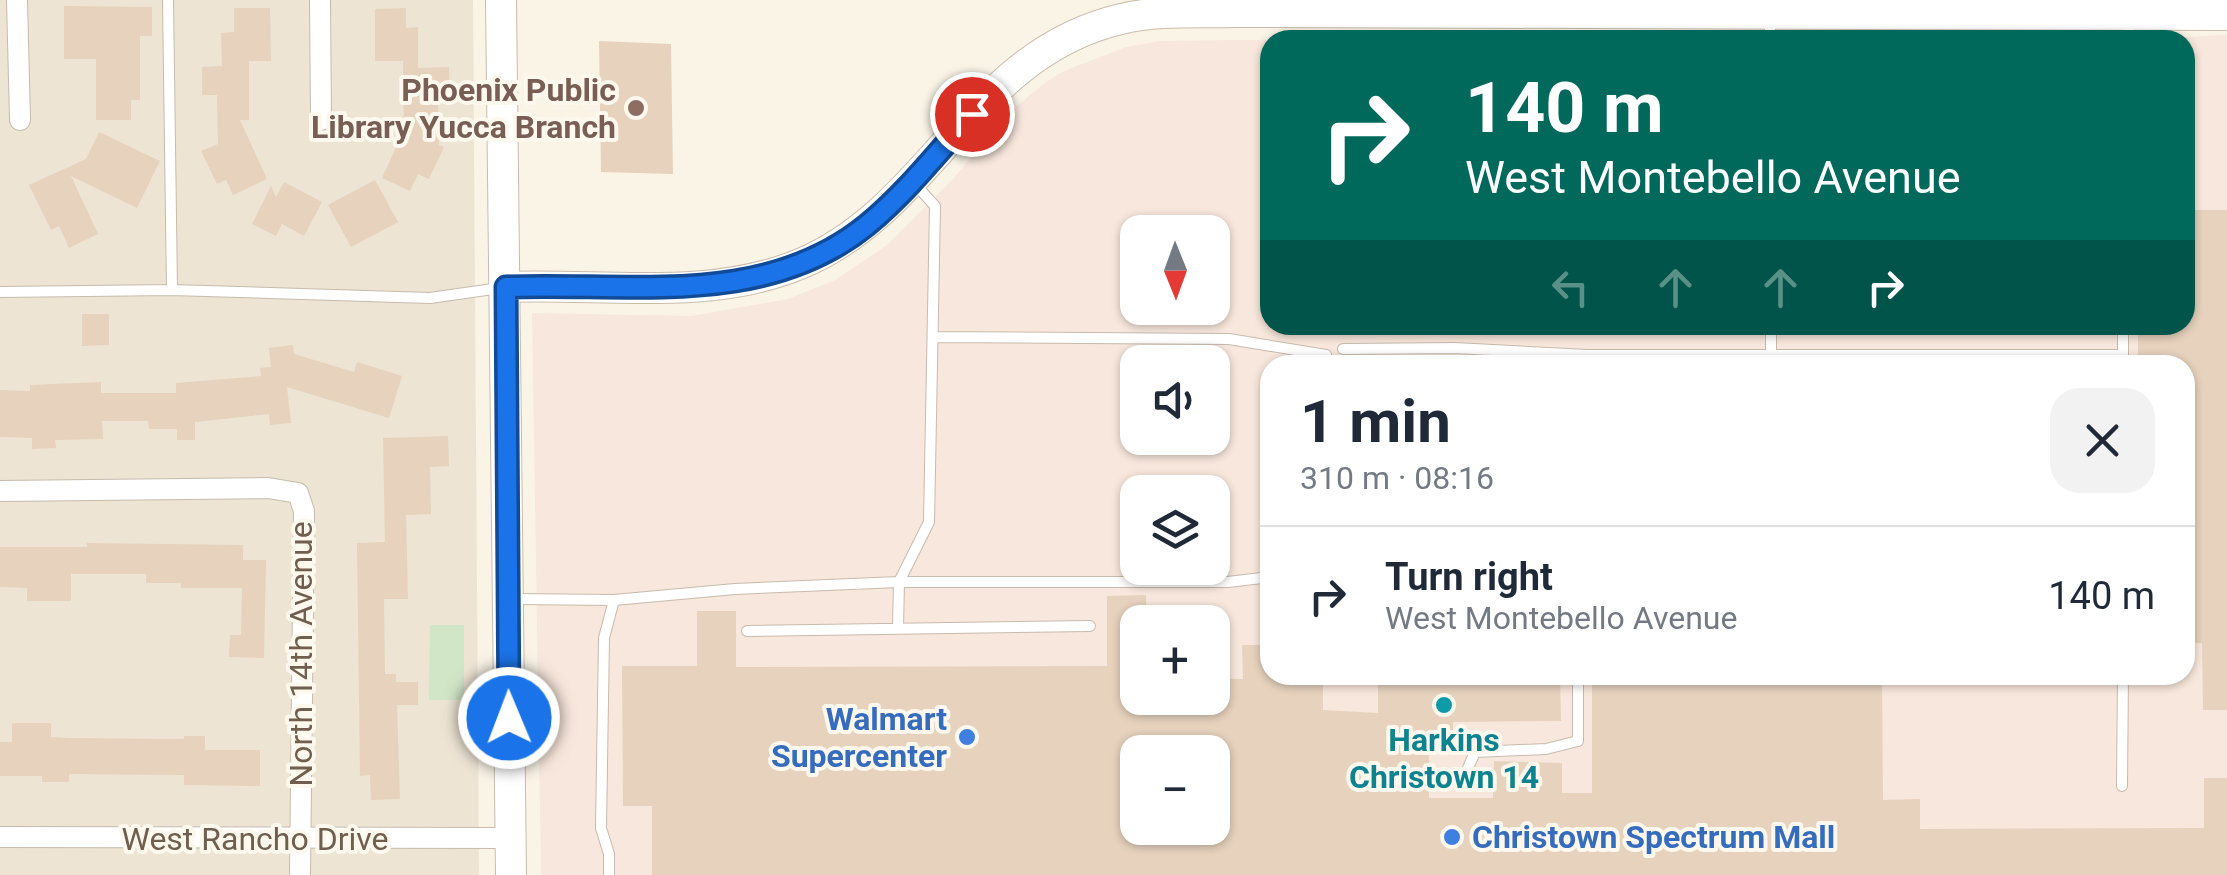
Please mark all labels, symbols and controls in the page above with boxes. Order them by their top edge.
text: 140 m [1465,67,1664,149]
icon: right [1300,70,1430,200]
place label: Phoenix Public Library Yucca Branch [311,71,616,146]
pin [930,72,1015,157]
icon: arrive [945,87,1000,142]
marker: Phoenix Public Library Yucca Branch [625,97,647,119]
text: West Montebello Avenue [1465,151,1961,204]
north arrow [1120,215,1230,325]
map controls [1120,215,1230,845]
icon: left [1543,260,1598,315]
icon: ahead [1648,260,1703,315]
icon: ahead [1753,260,1808,315]
icon: right [1858,260,1913,315]
button: sound [1120,345,1230,455]
text: 1 min [1300,386,1451,457]
button: close [2050,388,2155,493]
text: 310 m · 08:16 [1300,459,1494,497]
button: layers [1120,475,1230,585]
street label: North 14th Avenue [282,521,320,787]
text: Turn right [1385,555,1553,599]
icon: right [1300,569,1355,624]
text: 140 m [2048,574,2155,618]
text: West Montebello Avenue [1385,599,1737,637]
button: + [1120,605,1230,715]
position arrow [457,666,561,770]
marker: Harkins Christown 14 [1433,694,1455,716]
place label: Walmart Supercenter [771,700,947,775]
place label: Harkins Christown 14 [1349,721,1539,796]
marker: Walmart Supercenter [956,726,978,748]
button: − [1120,735,1230,845]
place label: Christown Spectrum Mall [1472,818,1835,856]
street label: West Rancho Drive [121,820,389,858]
marker: Christown Spectrum Mall [1441,826,1463,848]

